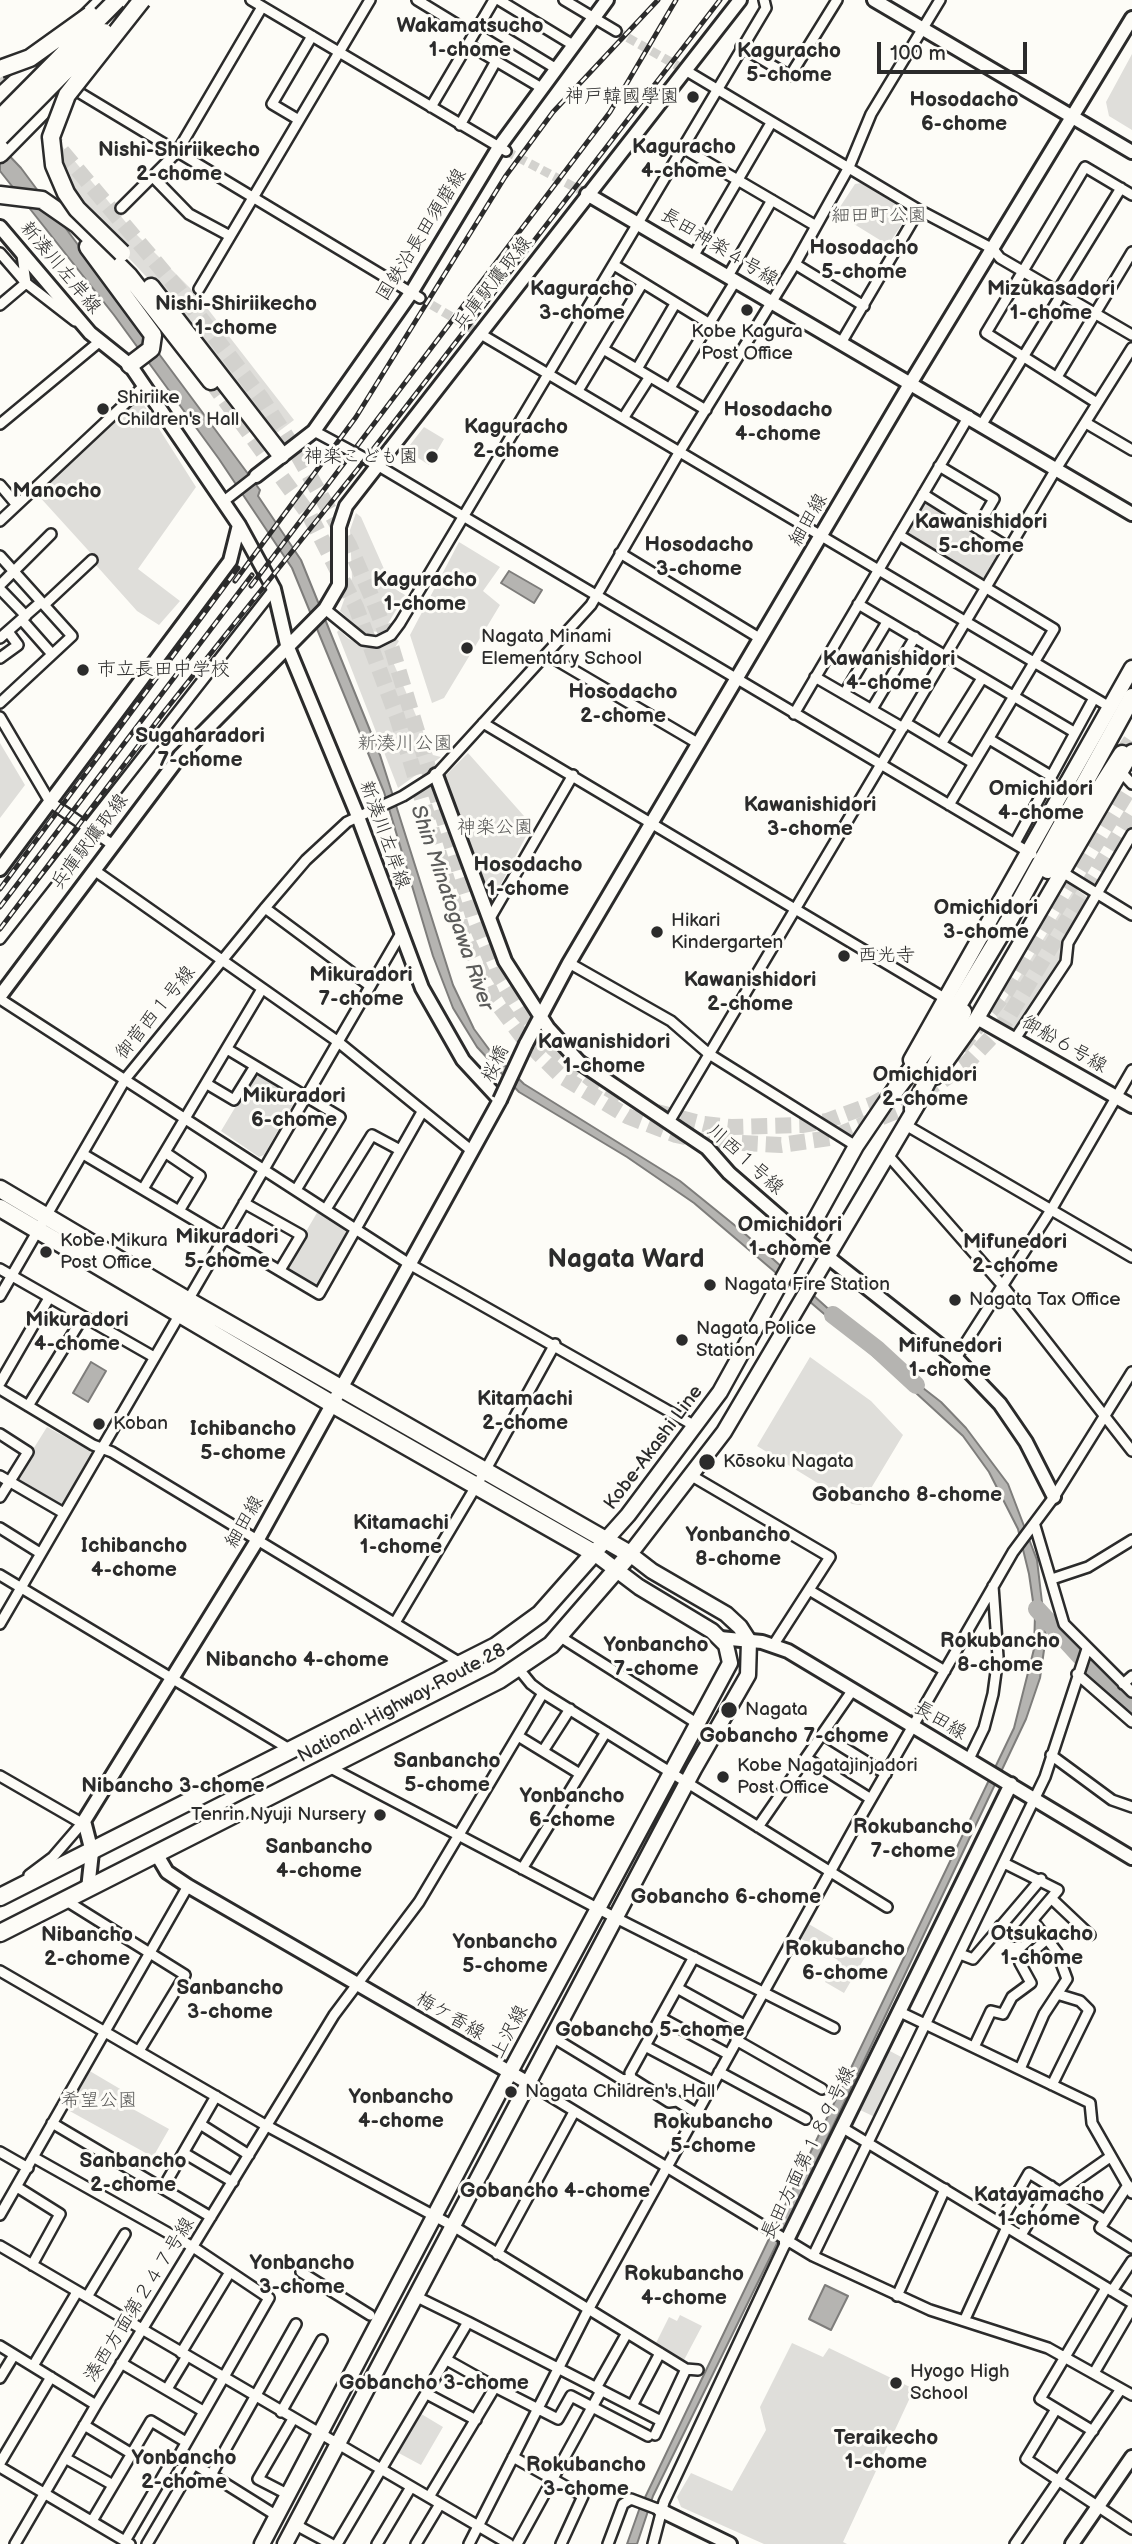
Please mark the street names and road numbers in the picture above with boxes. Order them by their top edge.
street label: 国鉄沿長田須磨線 [372,165,472,305]
street label: 長田神楽４号線 [656,204,782,292]
street label: 新湊川左岸線 [15,217,105,319]
street label: 兵庫駅鷹取線 [449,232,537,336]
street label: 細田線 [785,490,833,550]
street label: 新湊川左岸線 [354,778,414,892]
street label: 兵庫駅鷹取線 [47,790,133,894]
street label: 御菅西１号線 [111,962,201,1064]
street label: 御船６号線 [1017,1011,1111,1079]
street label: 桜橋 [478,1042,514,1086]
street label: 川西１号線 [702,1120,788,1200]
street label: Kobe-Akashi Line [600,1381,708,1515]
street label: 細田線 [221,1492,269,1552]
street label: National Highway Route 28 [294,1639,510,1769]
street label: 長田線 [910,1697,970,1745]
street label: 梅ケ香線 [411,1988,489,2046]
street label: 上沢線 [487,2001,533,2063]
street label: 長田方面第１８９号線 [757,2063,861,2243]
street label: 湊西方面第２４７号線 [80,2213,200,2387]

